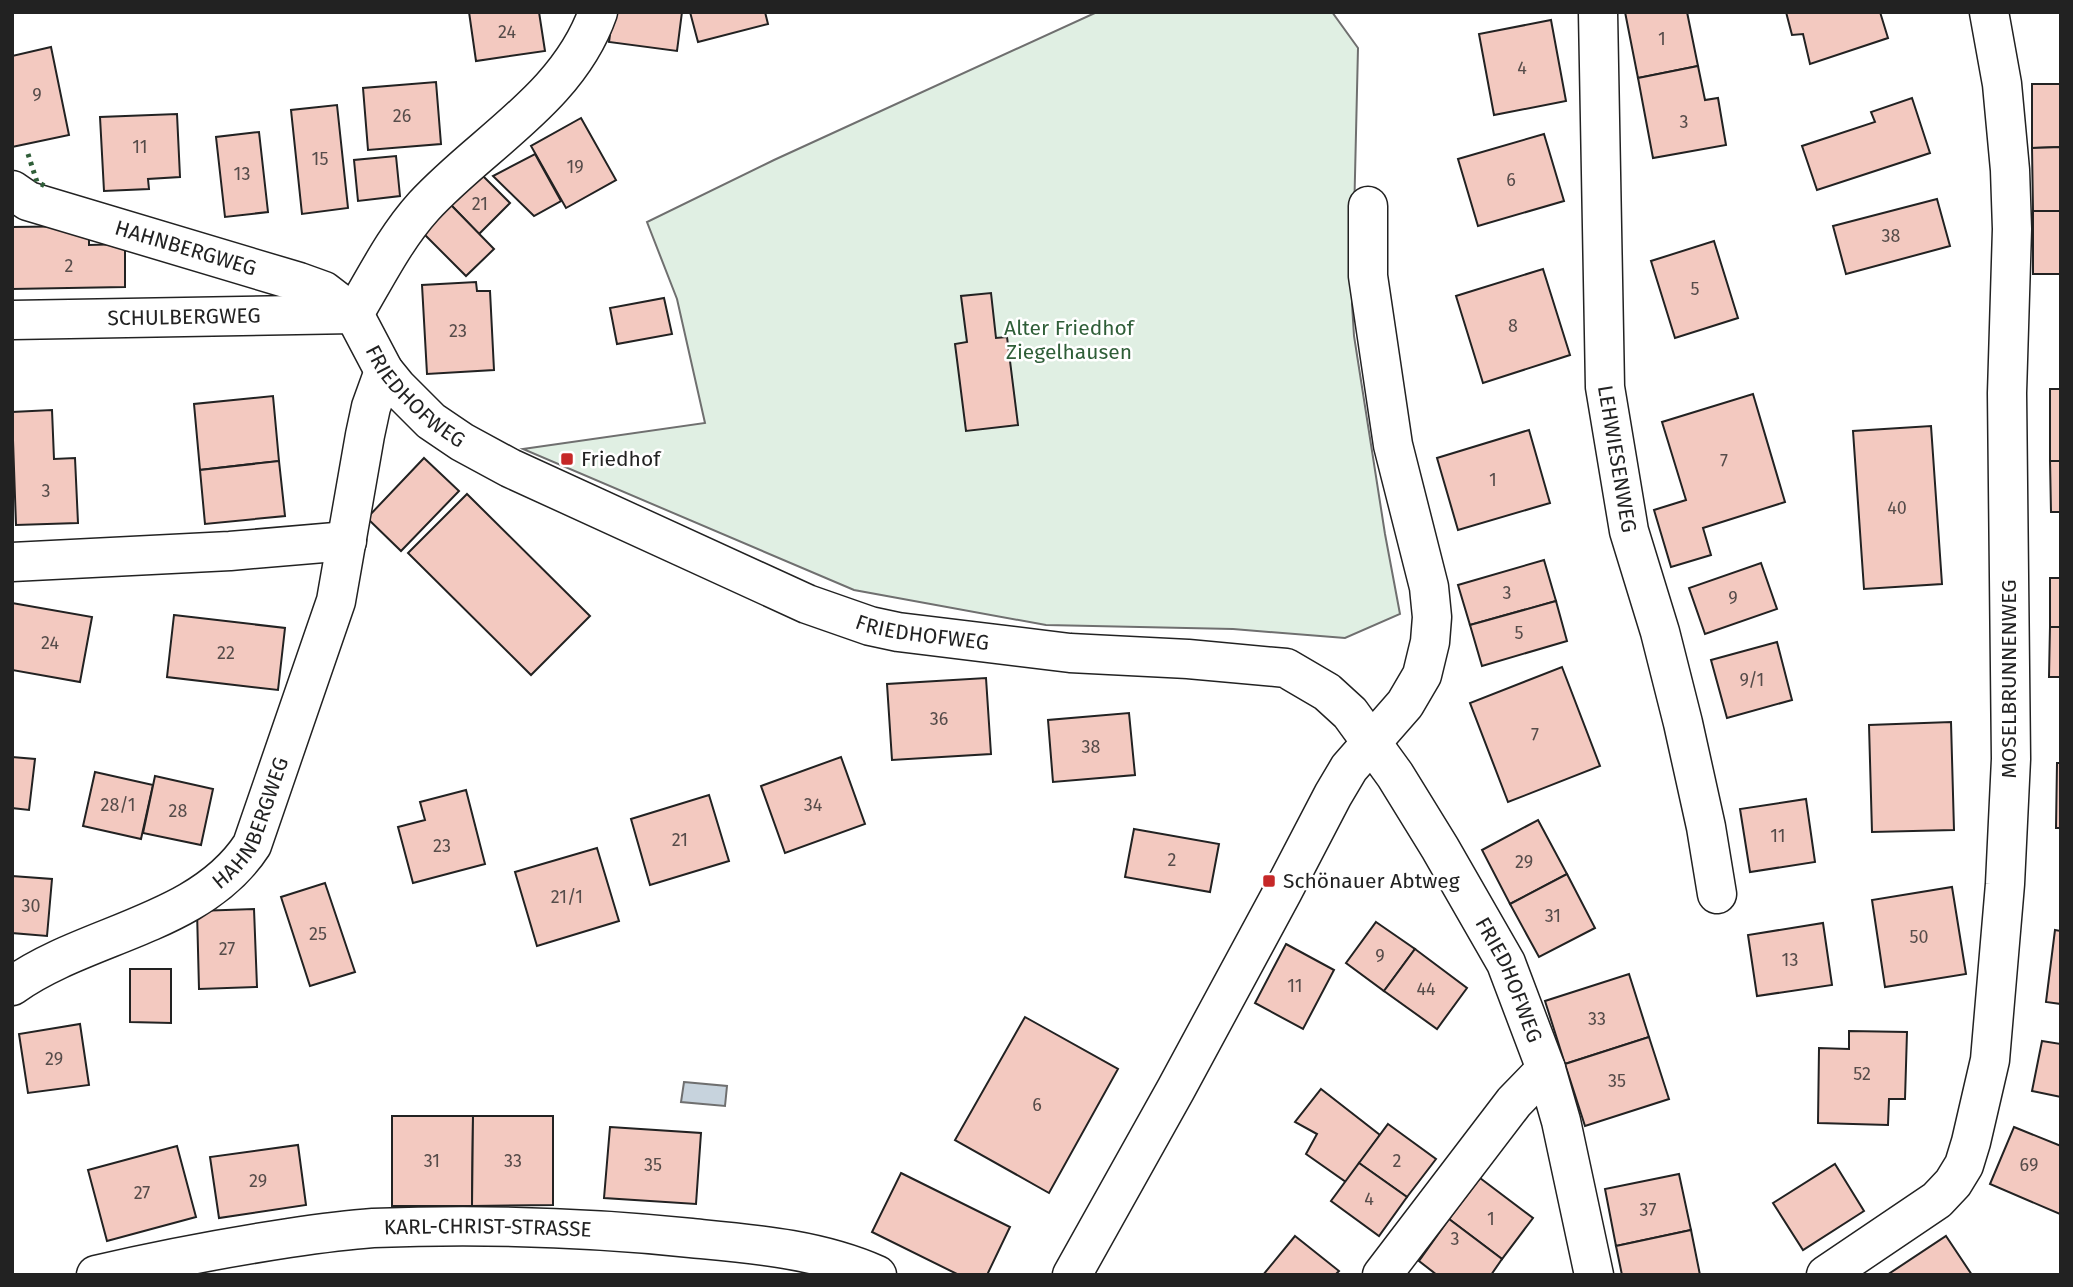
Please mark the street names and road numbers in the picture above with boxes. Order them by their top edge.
street label: HAHNBERGWEG [112,215,260,282]
street label: SCHULBERGWEG [107,303,261,331]
street label: FRIEDHOFWEG [360,341,470,453]
street label: LEHWIESENWEG [1592,383,1642,535]
street label: MOSELBRUNNENWEG [1996,580,2022,778]
street label: FRIEDHOFWEG [852,609,990,656]
street label: HAHNBERGWEG [207,754,294,895]
street label: FRIEDHOFWEG [1470,913,1548,1046]
street label: KARL-CHRIST-STRASSE [383,1213,592,1243]

